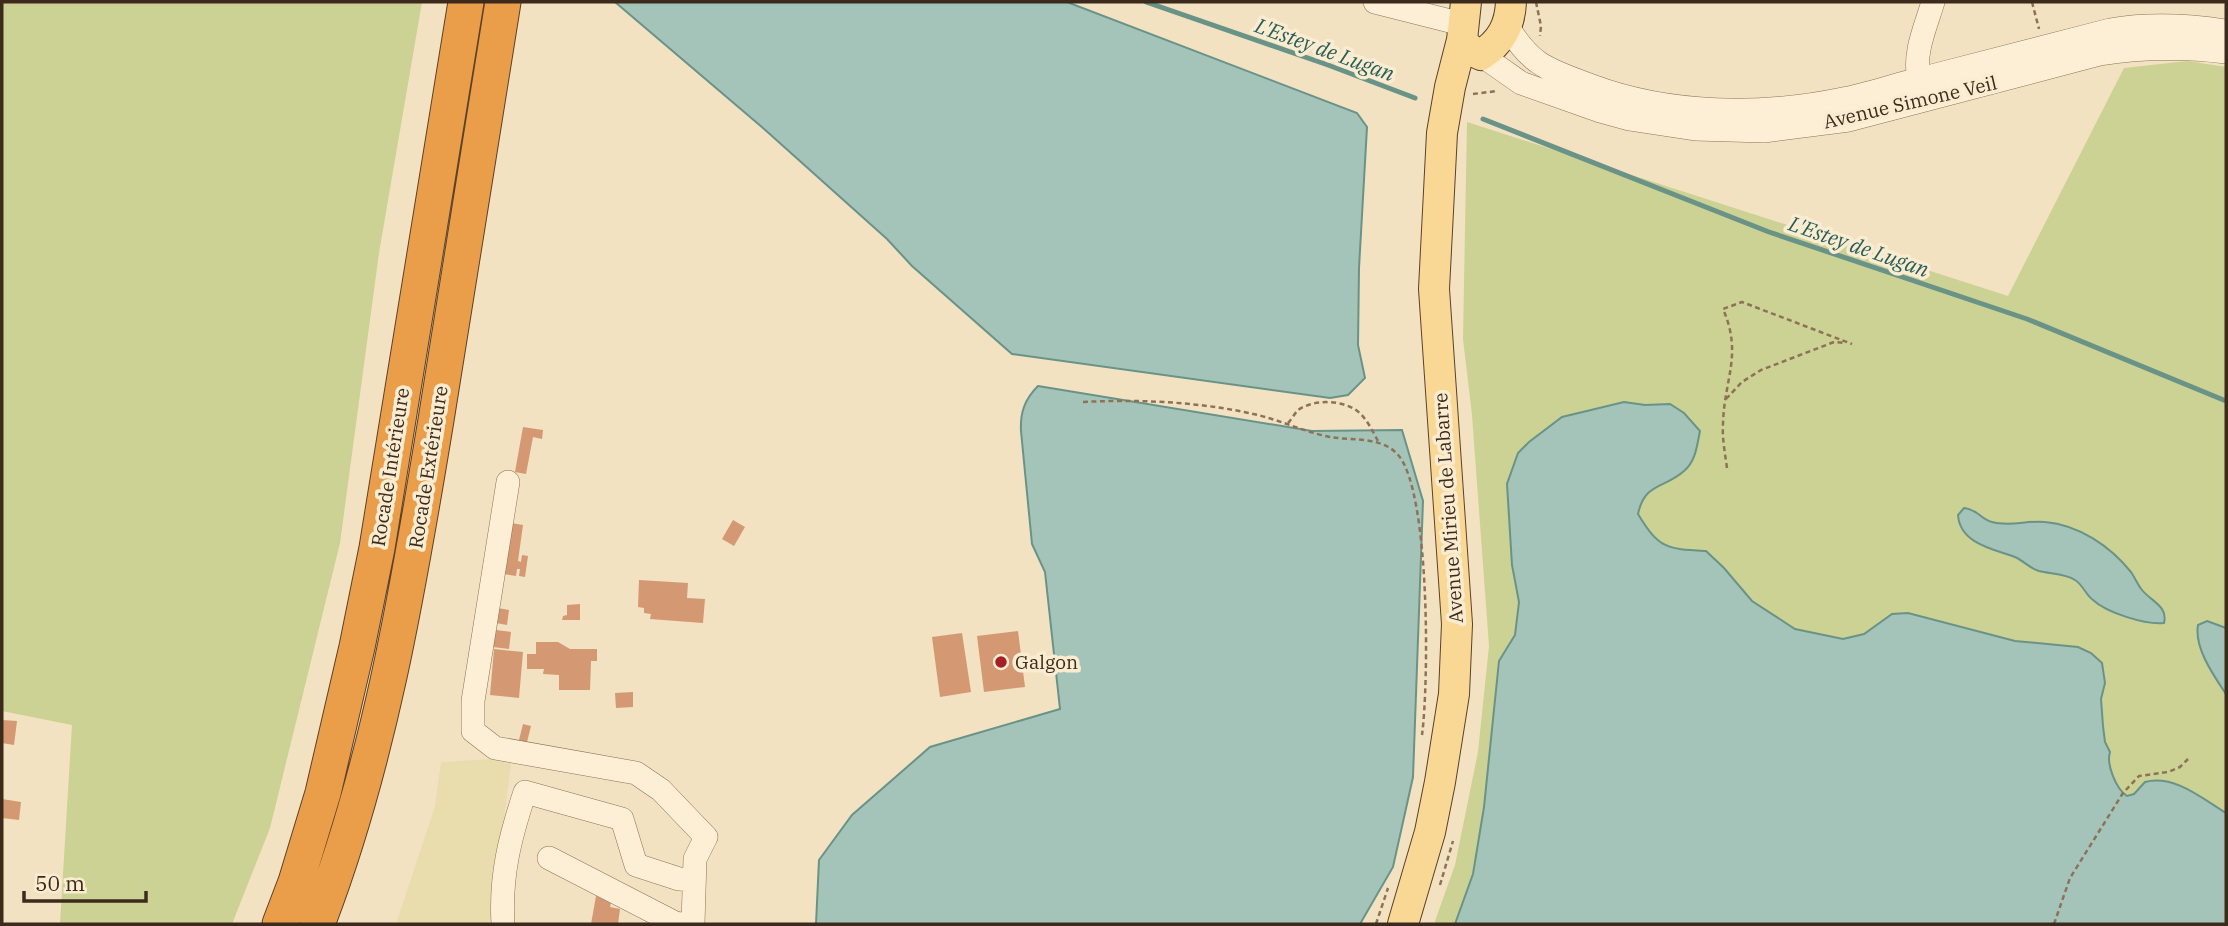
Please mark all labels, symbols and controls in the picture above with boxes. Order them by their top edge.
water label: L'Estey de Lugan [1251,11,1399,87]
street label: Avenue Simone Veil [1821,70,1999,134]
water label: L'Estey de Lugan [1784,209,1933,283]
street label: Rocade Extérieure [403,384,453,550]
street label: Rocade Intérieure [366,386,414,548]
street label: Avenue Mirieu de Labarre [1428,392,1468,624]
place label: Galgon [1015,650,1078,674]
marker: Galgon [993,654,1009,670]
scale bar [24,860,147,904]
text: 50 m [35,869,85,897]

